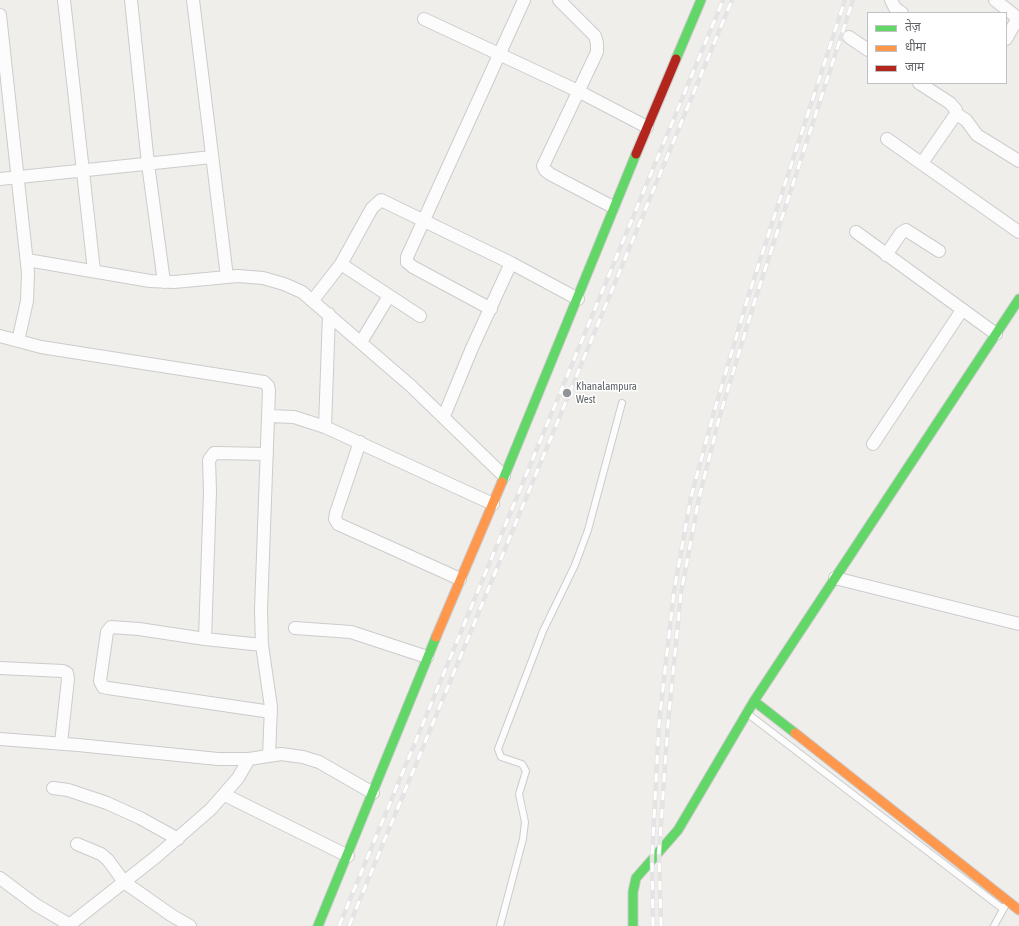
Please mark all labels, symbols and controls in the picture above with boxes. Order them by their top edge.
legend [867,12,1007,84]
text: तेज़ [905,20,921,34]
text: धीमा [905,40,926,54]
text: जाम [905,60,924,74]
place label: Khanalampura West [576,380,637,406]
marker: Khanalampura West [561,387,573,399]

